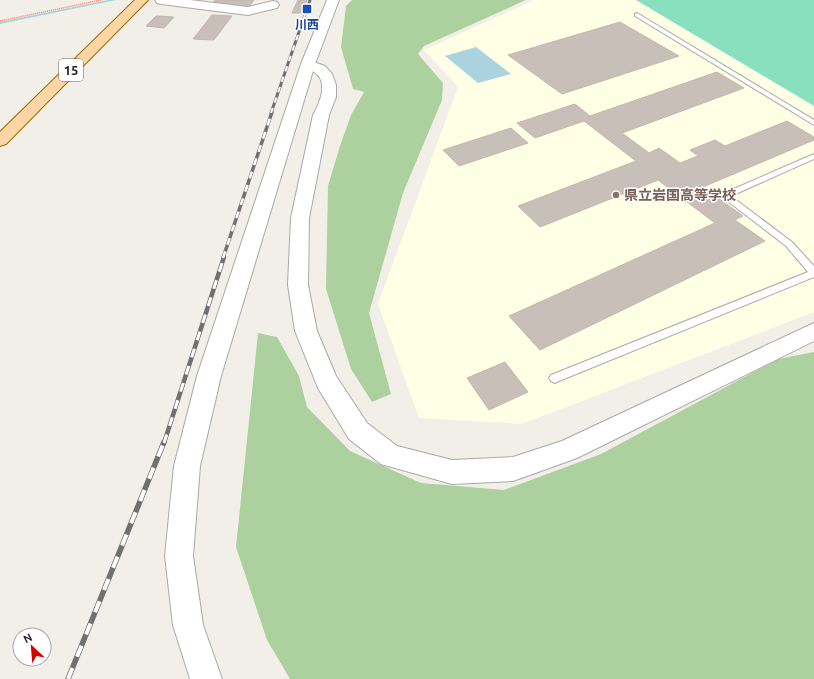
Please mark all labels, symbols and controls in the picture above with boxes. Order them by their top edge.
marker: 川西 [301,3,313,15]
place label: 川西 [295,18,319,31]
road number: 15 [59,59,83,81]
place label: 県立岩国高等学校 [624,187,736,203]
marker: 県立岩国高等学校 [611,190,621,200]
north arrow [12,627,52,667]
text: N [21,631,34,645]

